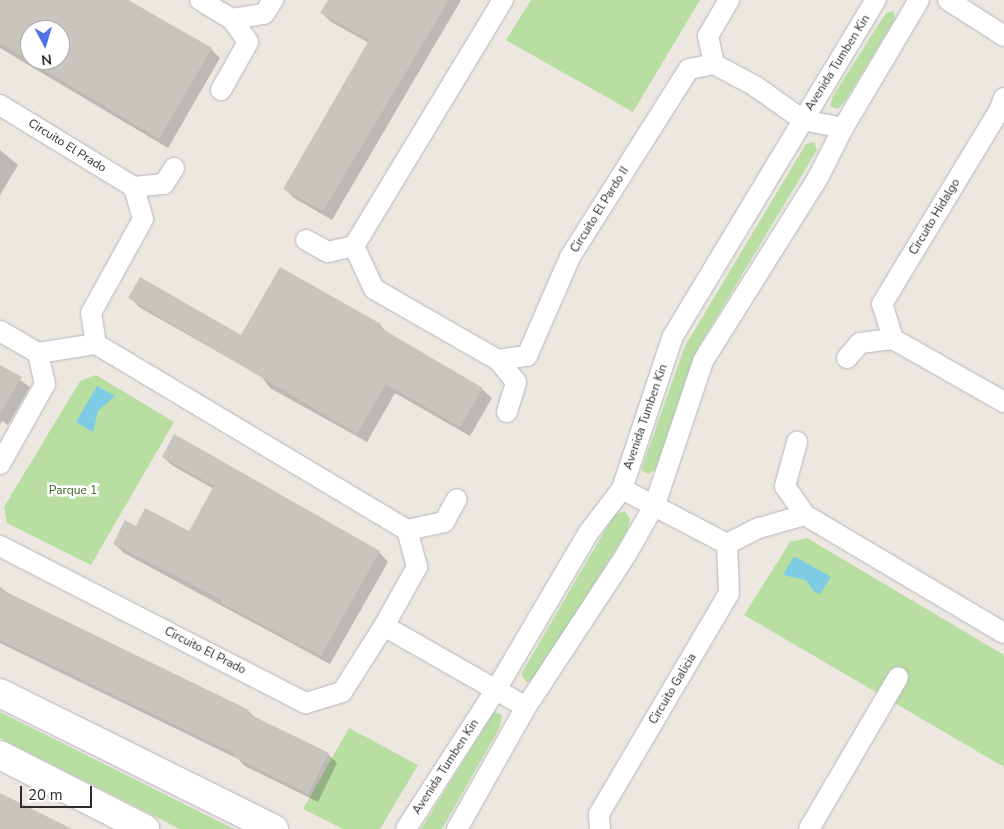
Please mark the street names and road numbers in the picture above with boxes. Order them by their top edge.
street label: Avenida Tumben Kin [803,12,873,114]
street label: Circuito El Prado [25,116,109,176]
street label: Circuito El Pardo II [568,164,632,256]
street label: Circuito Hidalgo [907,176,963,258]
street label: Avenida Tumben Kin [621,362,671,472]
street label: Circuito El Prado [162,624,248,678]
street label: Circuito Galicia [646,651,700,727]
street label: Avenida Tumben Kin [410,717,482,817]

